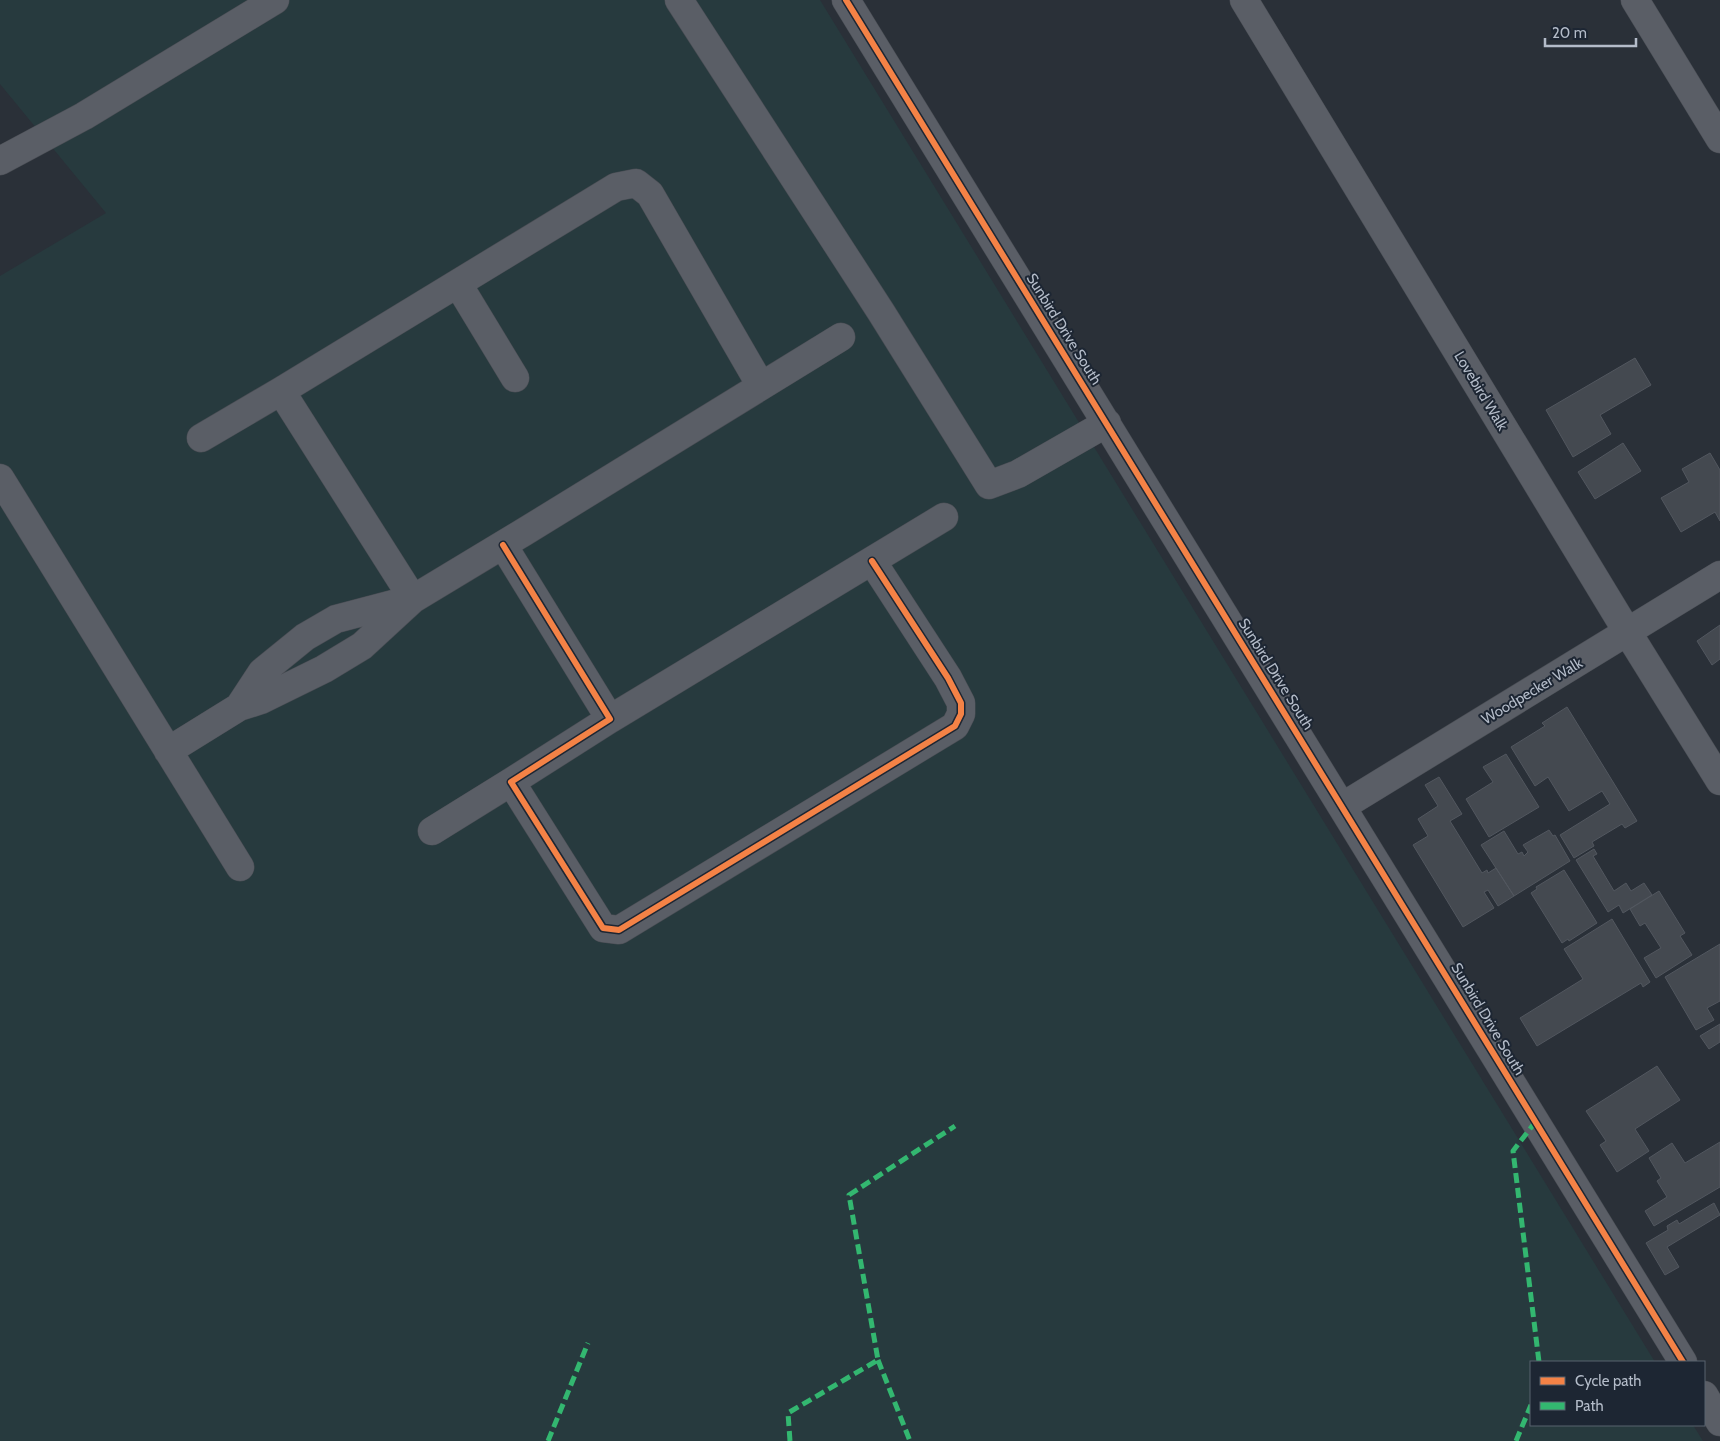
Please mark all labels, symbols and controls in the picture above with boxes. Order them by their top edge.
scale bar [1545,15,1636,47]
text: 20 m [1552,24,1587,42]
street label: Sunbird Drive South [1023,270,1105,388]
street label: Lovebird Walk [1450,348,1512,434]
street label: Sunbird Drive South [1235,615,1317,733]
street label: Woodpecker Walk [1478,654,1586,728]
street label: Sunbird Drive South [1447,960,1529,1078]
legend [1530,1361,1705,1426]
text: Cycle path [1575,1372,1641,1390]
text: Path [1575,1397,1604,1415]

